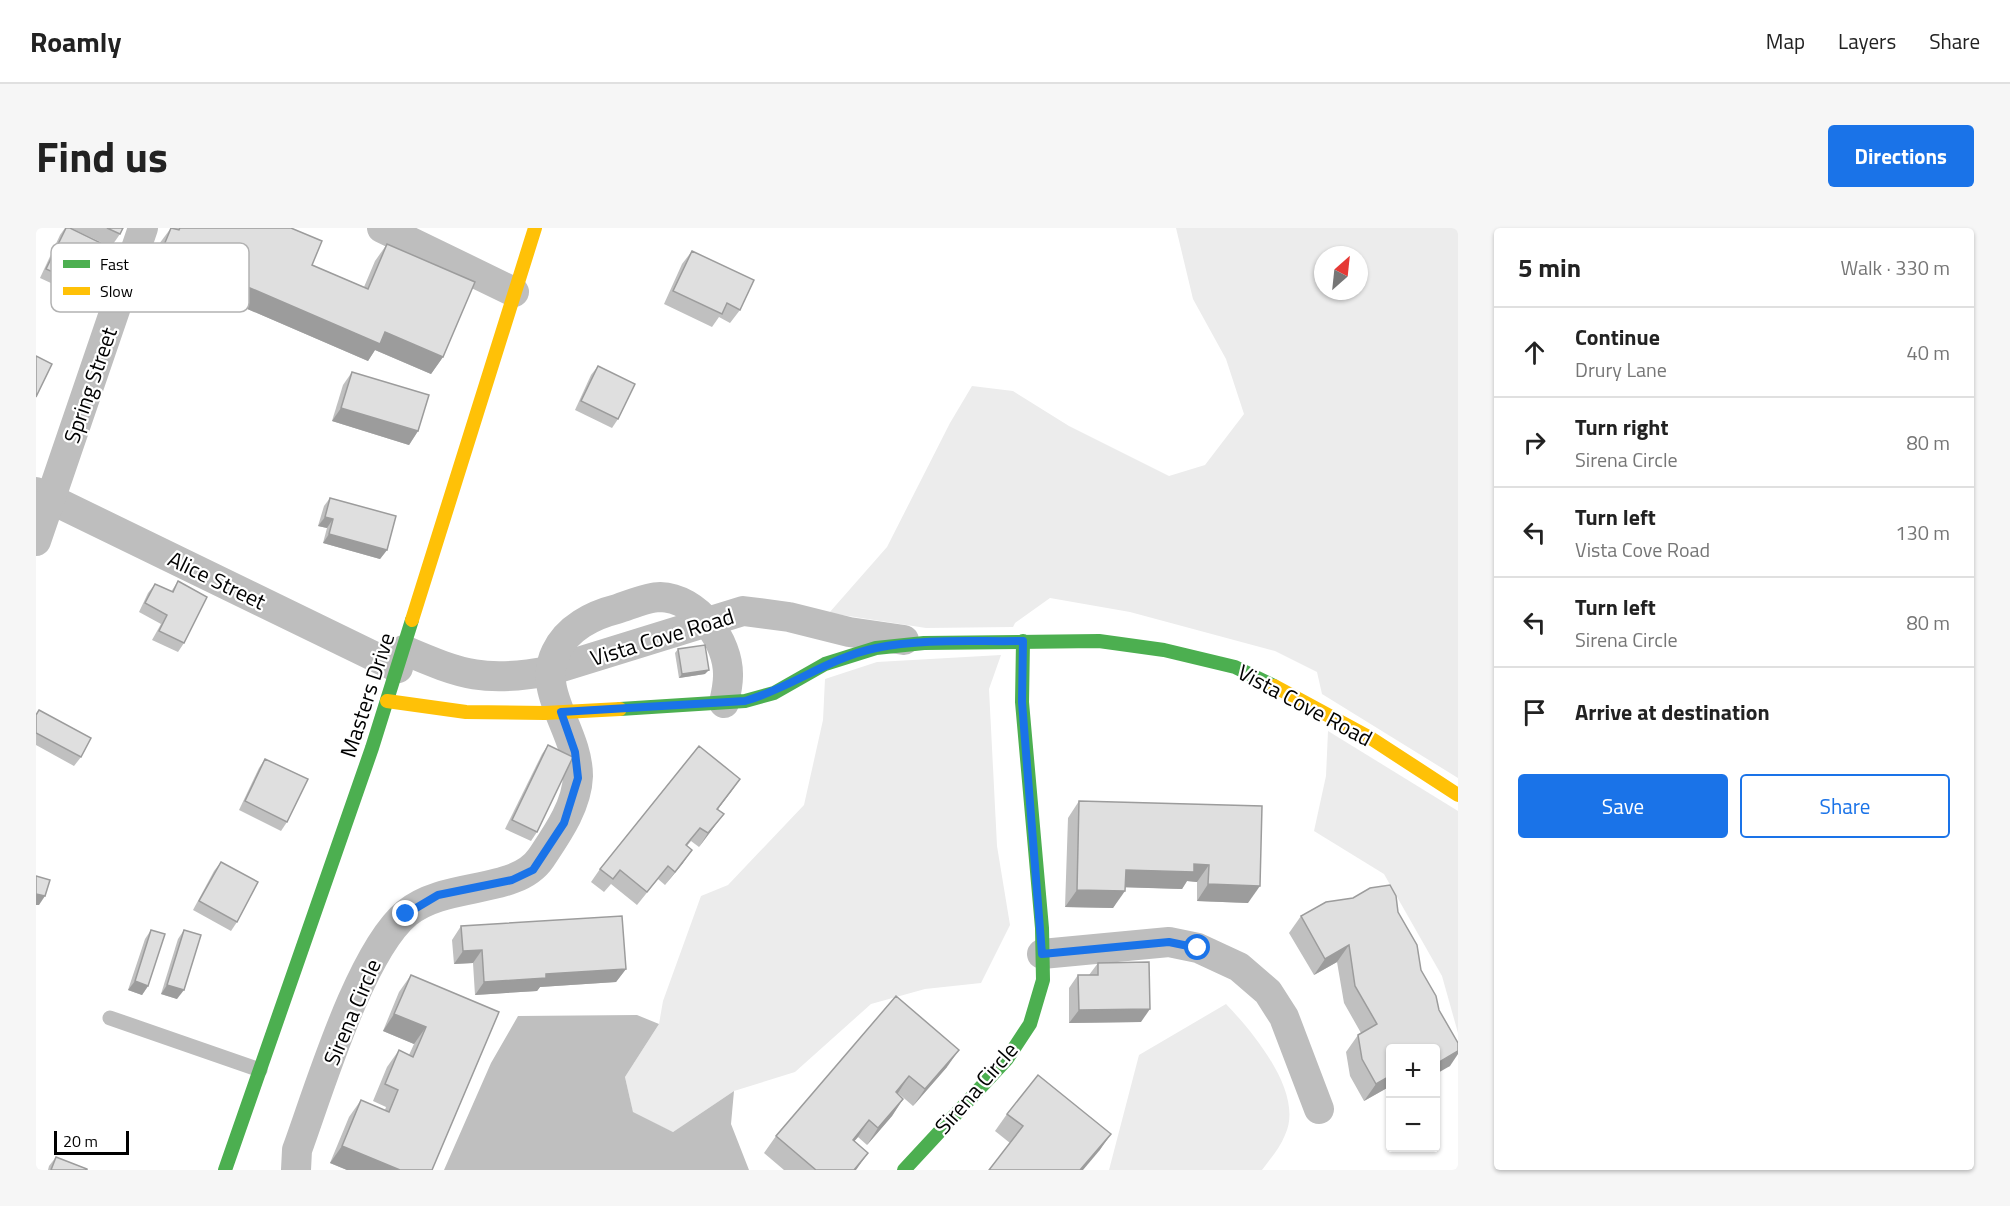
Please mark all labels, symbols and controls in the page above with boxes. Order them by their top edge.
text: Roamly [30,20,121,63]
text: Map [1766,25,1805,57]
text: Layers [1838,25,1896,57]
text: Share [1929,25,1980,57]
text: Find us [36,124,168,188]
button: Directions [1828,125,1974,187]
legend [51,243,249,312]
north arrow [1314,246,1368,300]
text: 5 min [1518,248,1581,287]
text: Fast [100,252,129,276]
text: Walk · 330 m [1841,252,1950,283]
text: Slow [100,279,133,303]
text: Continue [1575,320,1660,354]
street label: Spring Street [54,322,126,448]
icon: ahead [1518,336,1551,369]
text: 40 m [1906,337,1950,368]
text: Drury Lane [1575,354,1667,385]
text: Turn right [1575,410,1669,444]
icon: right [1518,426,1551,459]
text: 80 m [1906,427,1950,458]
text: Sirena Circle [1575,444,1678,475]
text: Turn left [1575,500,1656,534]
icon: left [1518,516,1551,549]
text: 130 m [1895,517,1950,548]
text: Vista Cove Road [1575,534,1710,565]
street label: Alice Street [162,542,272,618]
text: Turn left [1575,590,1656,624]
street label: Vista Cove Road [586,599,738,675]
icon: left [1518,606,1551,639]
text: 80 m [1906,607,1950,638]
text: Sirena Circle [1575,624,1678,655]
street label: Masters Drive [331,628,403,762]
street label: Vista Cove Road [1231,655,1379,755]
text: Arrive at destination [1575,695,1770,729]
icon: arrive [1518,696,1551,729]
button: Save [1518,774,1728,838]
button: Share [1740,774,1950,838]
route end [392,900,418,926]
route start [1184,934,1210,960]
street label: Sirena Circle [314,953,390,1071]
street label: Sirena Circle [926,1034,1026,1142]
map controls [1386,1044,1440,1152]
button: + [1386,1044,1440,1098]
button: − [1386,1098,1440,1152]
scale bar [54,1128,129,1156]
text: 20 m [63,1129,98,1153]

